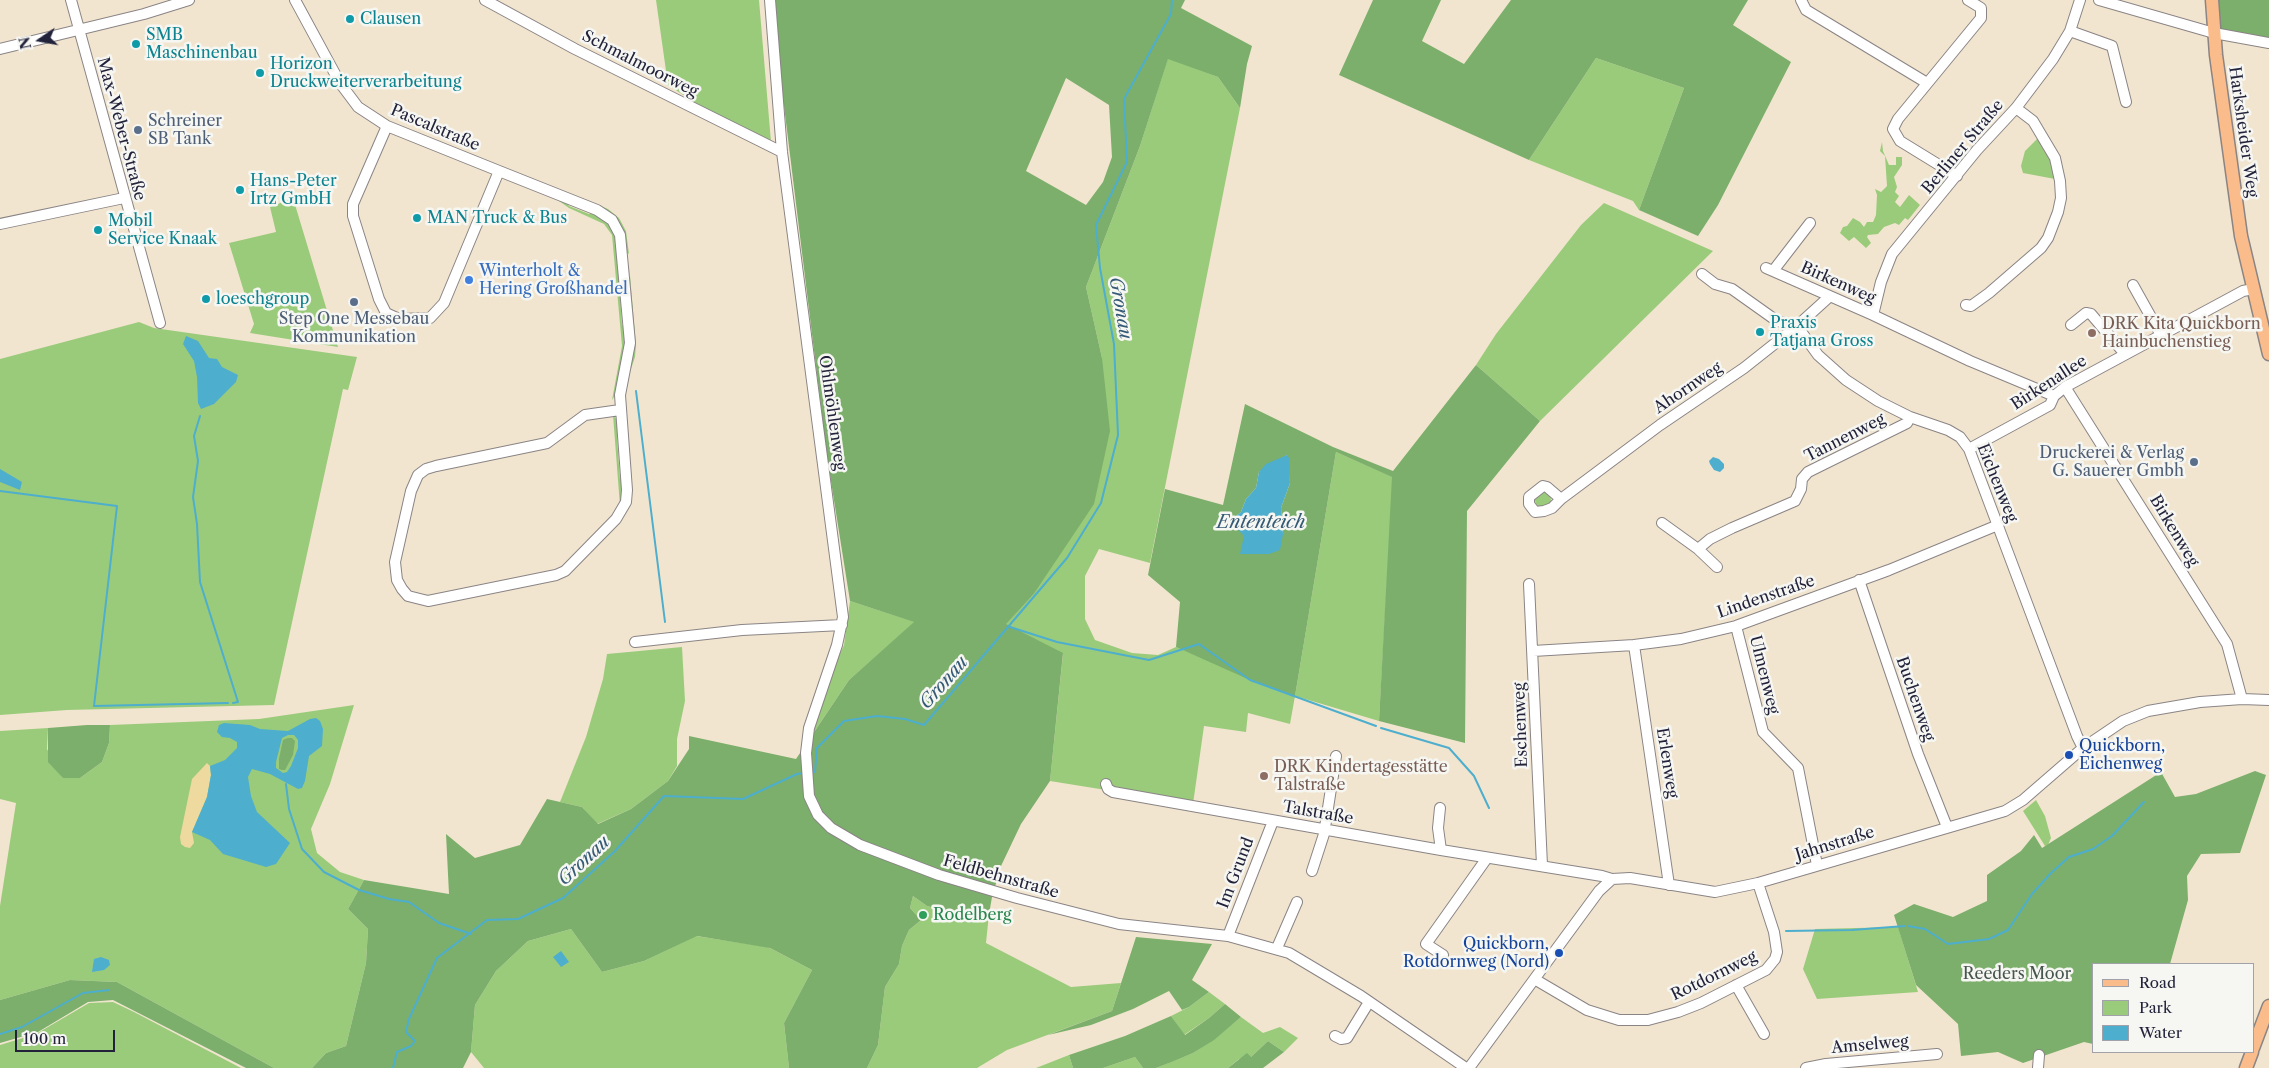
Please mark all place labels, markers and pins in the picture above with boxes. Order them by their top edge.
place label: Clausen [360,9,421,29]
marker: Clausen [344,13,356,25]
place label: SMB Maschinenbau [146,25,258,63]
marker: SMB Maschinenbau [130,38,142,50]
place label: Horizon Druckweiterverarbeitung [270,54,461,92]
marker: Horizon Druckweiterverarbeitung [254,67,266,79]
place label: Schreiner SB Tank [148,111,222,149]
marker: Schreiner SB Tank [132,124,144,136]
place label: Hans-Peter Irtz GmbH [250,171,337,209]
marker: Hans-Peter Irtz GmbH [234,184,246,196]
place label: MAN Truck & Bus [427,208,567,228]
place label: Mobil Service Knaak [108,211,217,249]
marker: MAN Truck & Bus [411,212,423,224]
marker: Mobil Service Knaak [92,224,104,236]
place label: Winterholt & Hering Großhandel [479,261,628,299]
marker: Winterholt & Hering Großhandel [463,274,475,286]
place label: loeschgroup [216,289,309,309]
marker: loeschgroup [200,293,212,305]
marker: Step One Messebau Kommunikation [348,296,360,308]
place label: Step One Messebau Kommunikation [279,309,429,347]
place label: Praxis Tatjana Gross [1770,313,1873,351]
place label: DRK Kita Quickborn Hainbuchenstieg [2102,314,2261,352]
marker: Praxis Tatjana Gross [1754,326,1766,338]
marker: DRK Kita Quickborn Hainbuchenstieg [2086,327,2098,339]
place label: Druckerei & Verlag G. Sauerer Gmbh [2039,443,2184,481]
marker: Druckerei & Verlag G. Sauerer Gmbh [2188,456,2200,468]
place label: Quickborn, Eichenweg [2079,736,2165,774]
marker: Quickborn, Eichenweg [2063,749,2075,761]
place label: DRK Kindertagesstätte Talstraße [1274,757,1448,795]
marker: DRK Kindertagesstätte Talstraße [1258,770,1270,782]
place label: Rodelberg [933,905,1012,925]
marker: Rodelberg [917,909,929,921]
place label: Quickborn, Rotdornweg (Nord) [1403,934,1549,972]
marker: Quickborn, Rotdornweg (Nord) [1553,947,1565,959]

